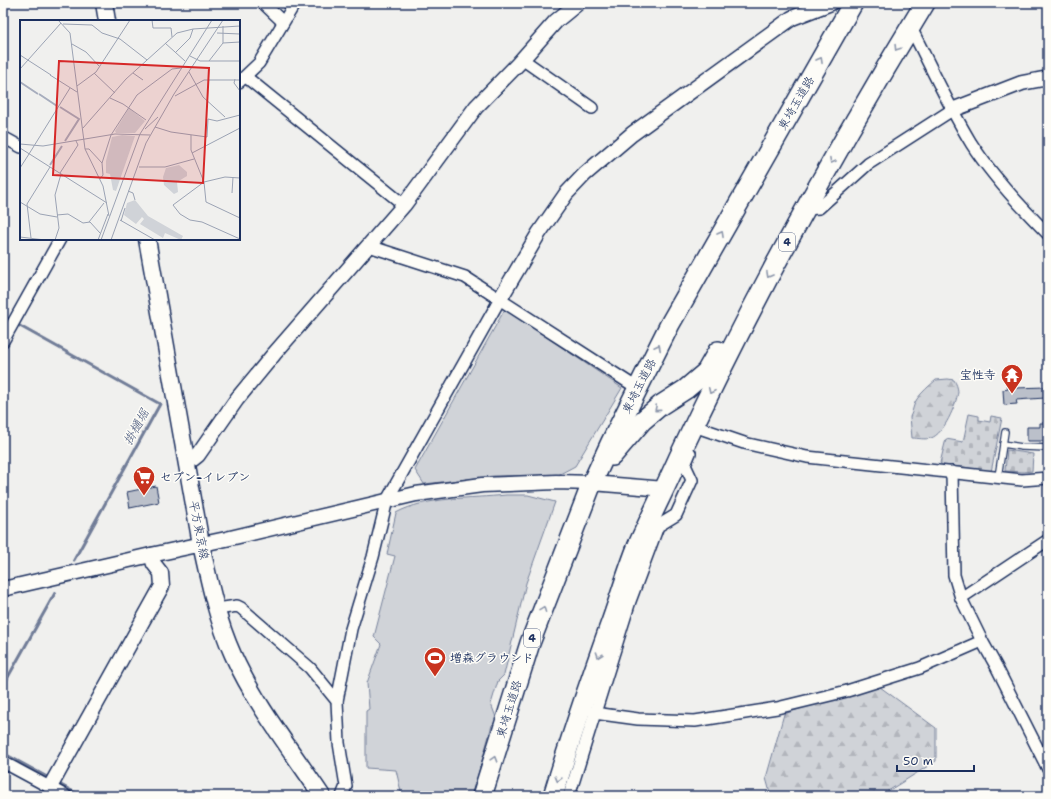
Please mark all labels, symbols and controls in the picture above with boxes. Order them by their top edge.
inset map [20,20,240,240]
one-way arrow [894,44,902,51]
one-way arrow [815,57,823,64]
street label: 東埼玉道路 [774,73,818,133]
one-way arrow [830,157,837,164]
one-way arrow [717,231,724,238]
road number: 4 [779,233,795,251]
one-way arrow [767,271,774,278]
one-way arrow [654,344,661,352]
street label: 東埼玉道路 [618,356,660,416]
temple icon: 宝性寺 [999,362,1025,395]
place label: 宝性寺 [960,367,996,383]
one-way arrow [708,386,716,394]
one-way arrow [654,404,662,411]
water label: 掛樋堀 [119,405,153,448]
supermarket icon: セブン-イレブン [131,464,157,497]
place label: セブン-イレブン [160,469,250,485]
street label: 平方東京線 [185,499,213,561]
one-way arrow [539,605,547,612]
road number: 4 [524,629,540,647]
sports icon: 増森グラウンド [422,645,448,678]
place label: 増森グラウンド [450,650,534,666]
one-way arrow [596,652,604,659]
street label: 東埼玉道路 [493,678,525,740]
scale bar [897,747,974,773]
text: 50 m [903,753,933,769]
one-way arrow [489,755,498,762]
one-way arrow [554,775,563,782]

